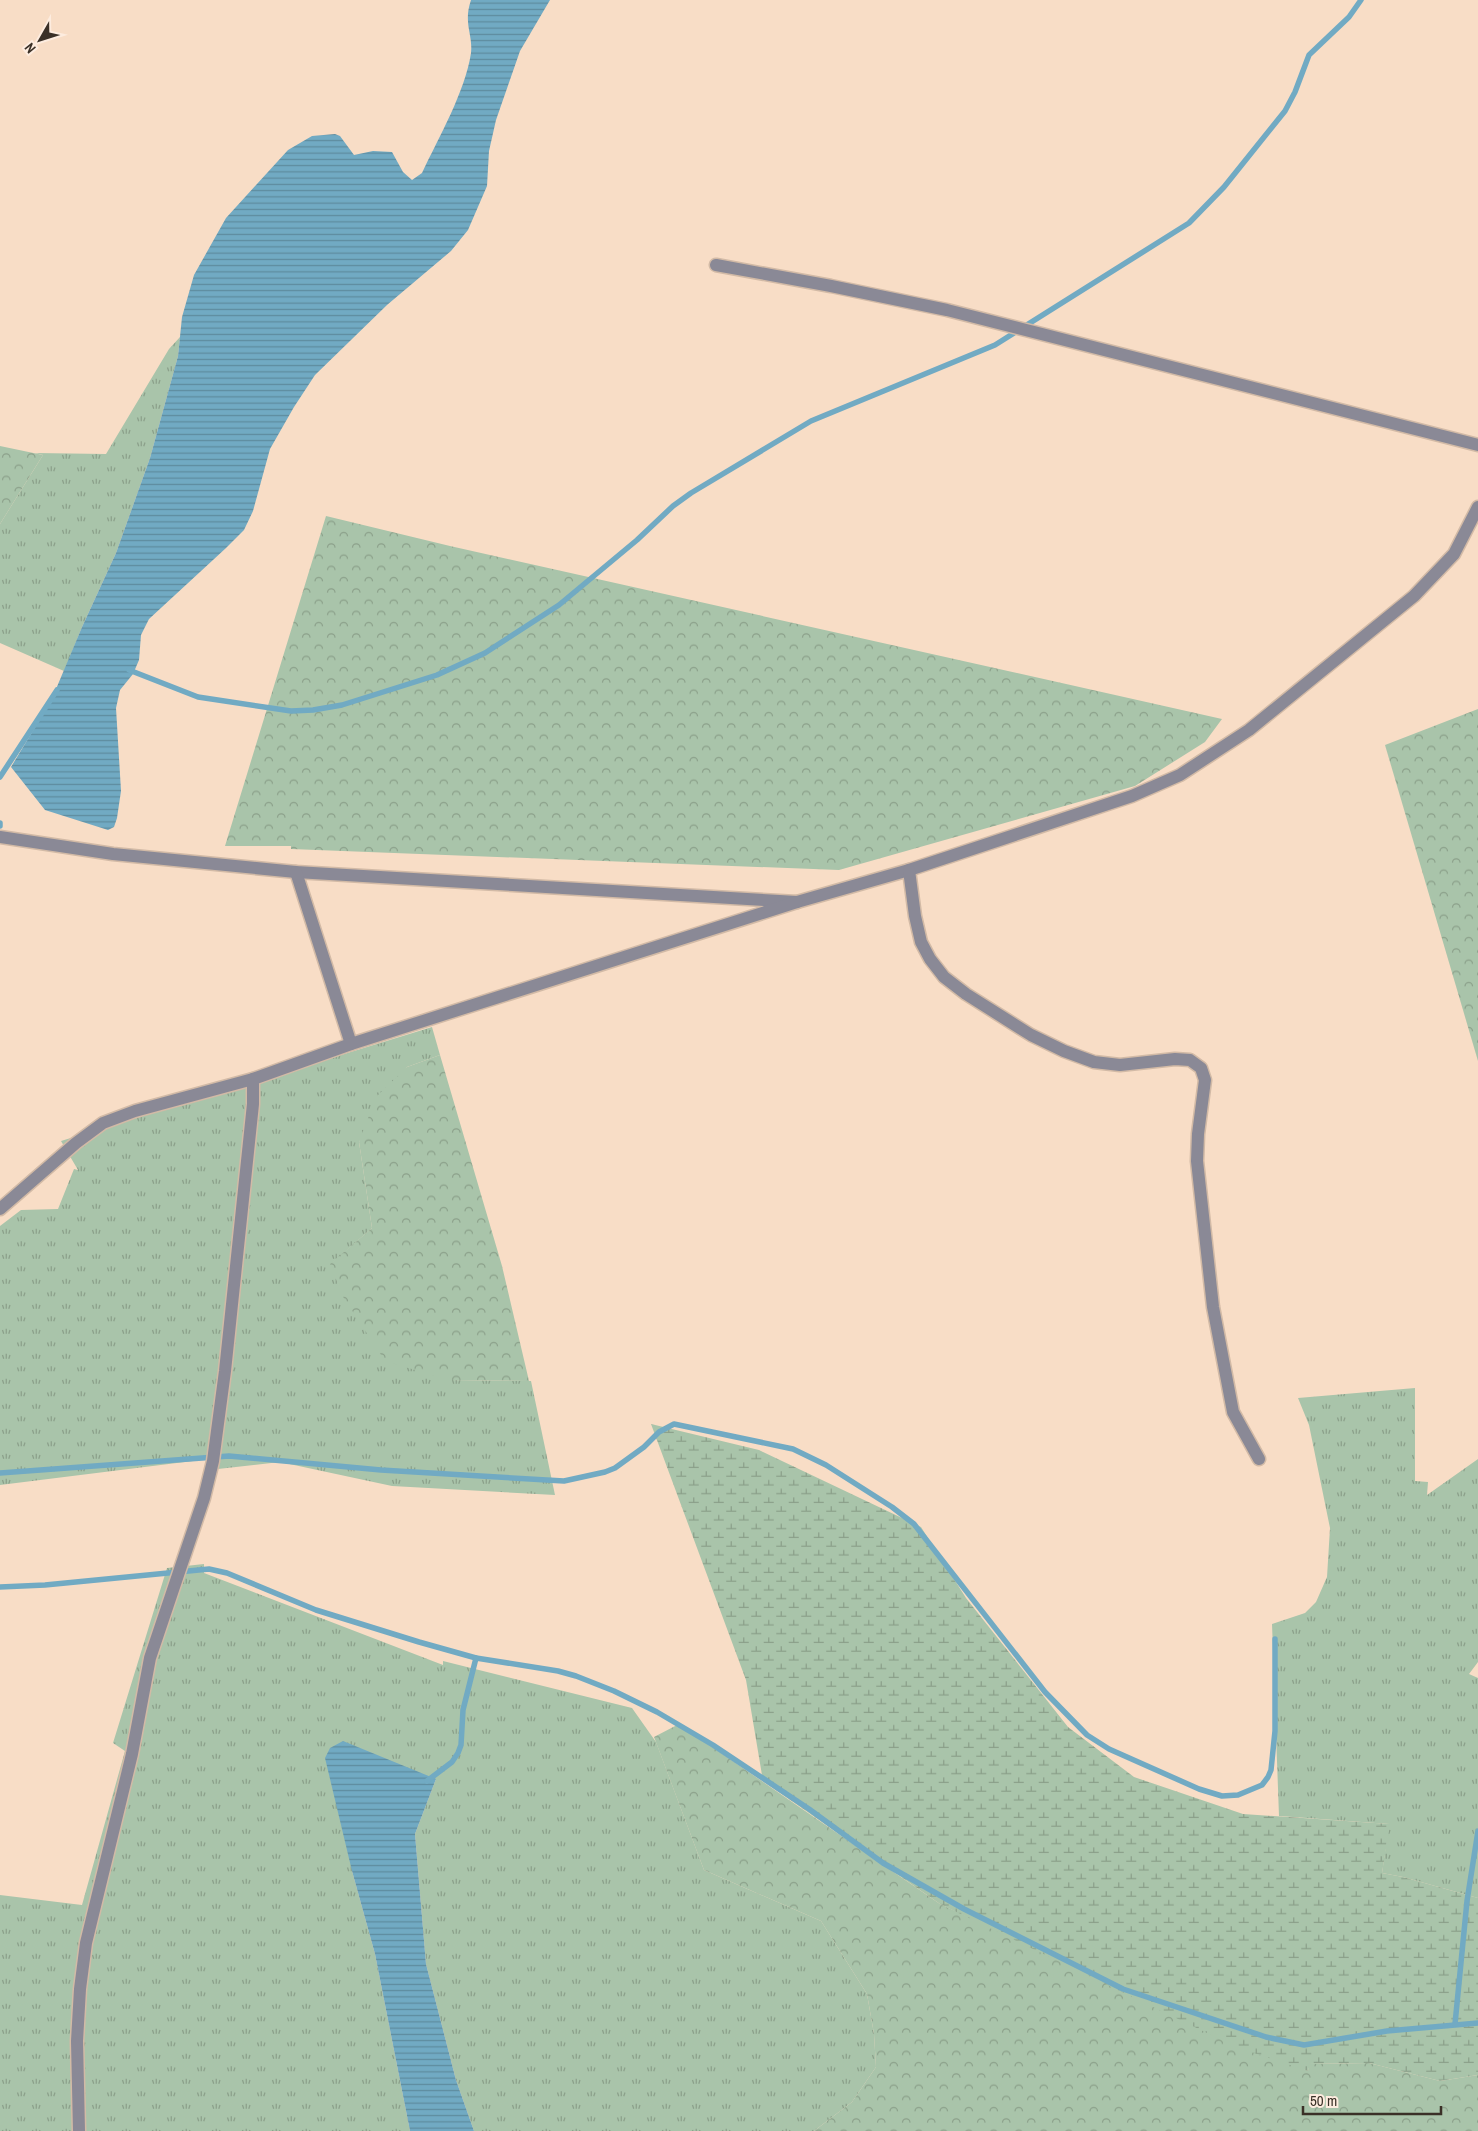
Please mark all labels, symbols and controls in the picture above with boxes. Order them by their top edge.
north arrow [15,15,65,65]
text: N [20,39,40,57]
scale bar [1303,2084,1440,2116]
text: 50 m [1310,2090,1337,2111]

